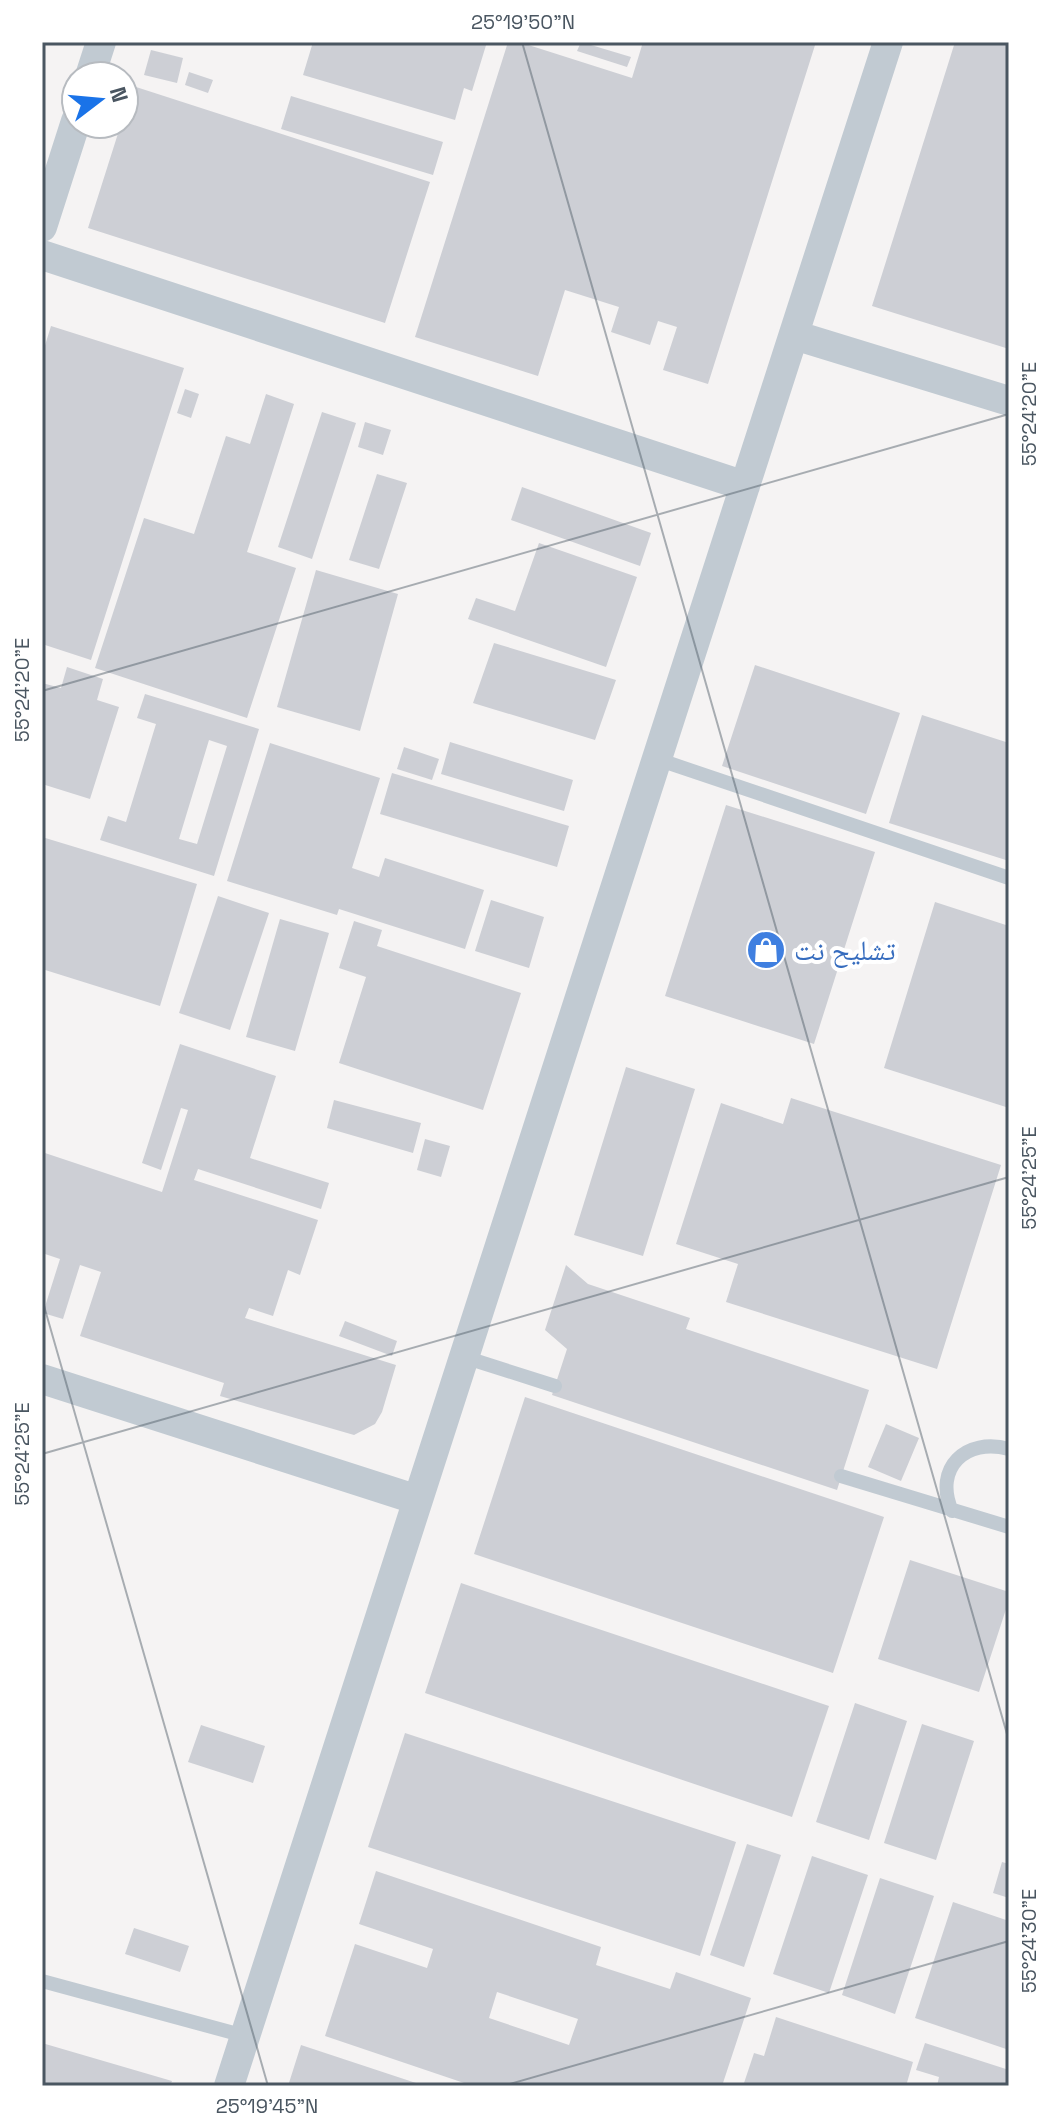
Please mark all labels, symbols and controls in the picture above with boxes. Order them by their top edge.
text: 25°19'50"N [471,9,575,35]
north arrow [60,60,140,140]
text: N [104,84,135,105]
text: 55°24'20"E [1016,362,1042,466]
text: 55°24'20"E [9,638,35,742]
shop icon: تشليح نت [745,929,787,971]
place label: تشليح نت [794,932,896,968]
text: 55°24'25"E [1016,1126,1042,1230]
text: 55°24'25"E [9,1402,35,1506]
text: 55°24'30"E [1016,1889,1042,1993]
text: 25°19'45"N [216,2093,318,2119]

